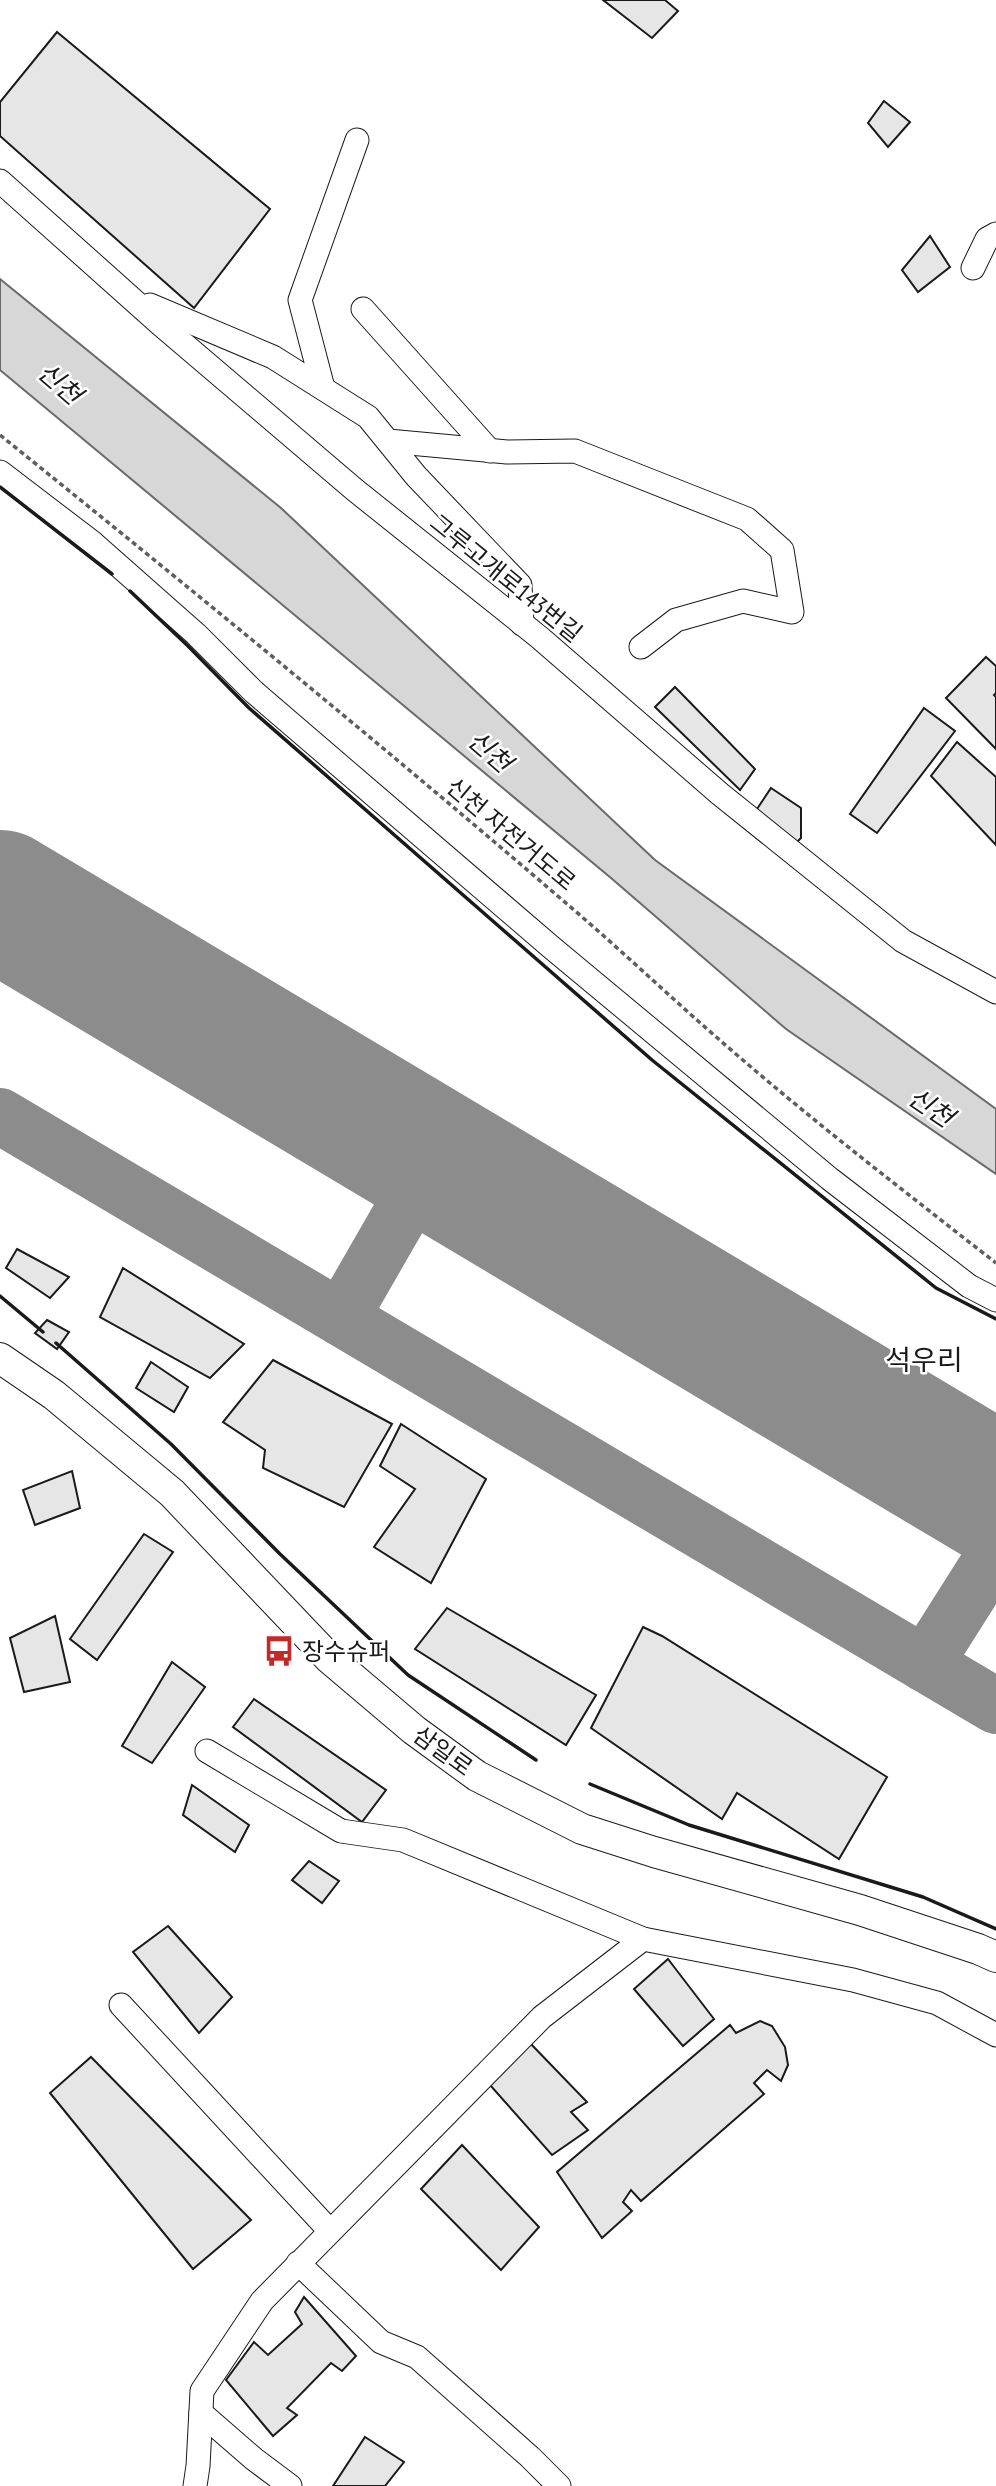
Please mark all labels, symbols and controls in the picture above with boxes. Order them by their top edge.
water label: 신천 [31,355,91,413]
street label: 그루고개로143번길 [424,507,588,649]
water label: 신천 [461,723,521,781]
street label: 신천 자전거도로 [440,771,582,897]
water label: 신천 [902,1080,963,1136]
district label: 석우리 [885,1341,963,1378]
bus stop icon: 장수슈퍼 [262,1634,296,1668]
place label: 장수슈퍼 [302,1636,390,1667]
street label: 삼일로 [407,1719,479,1783]

